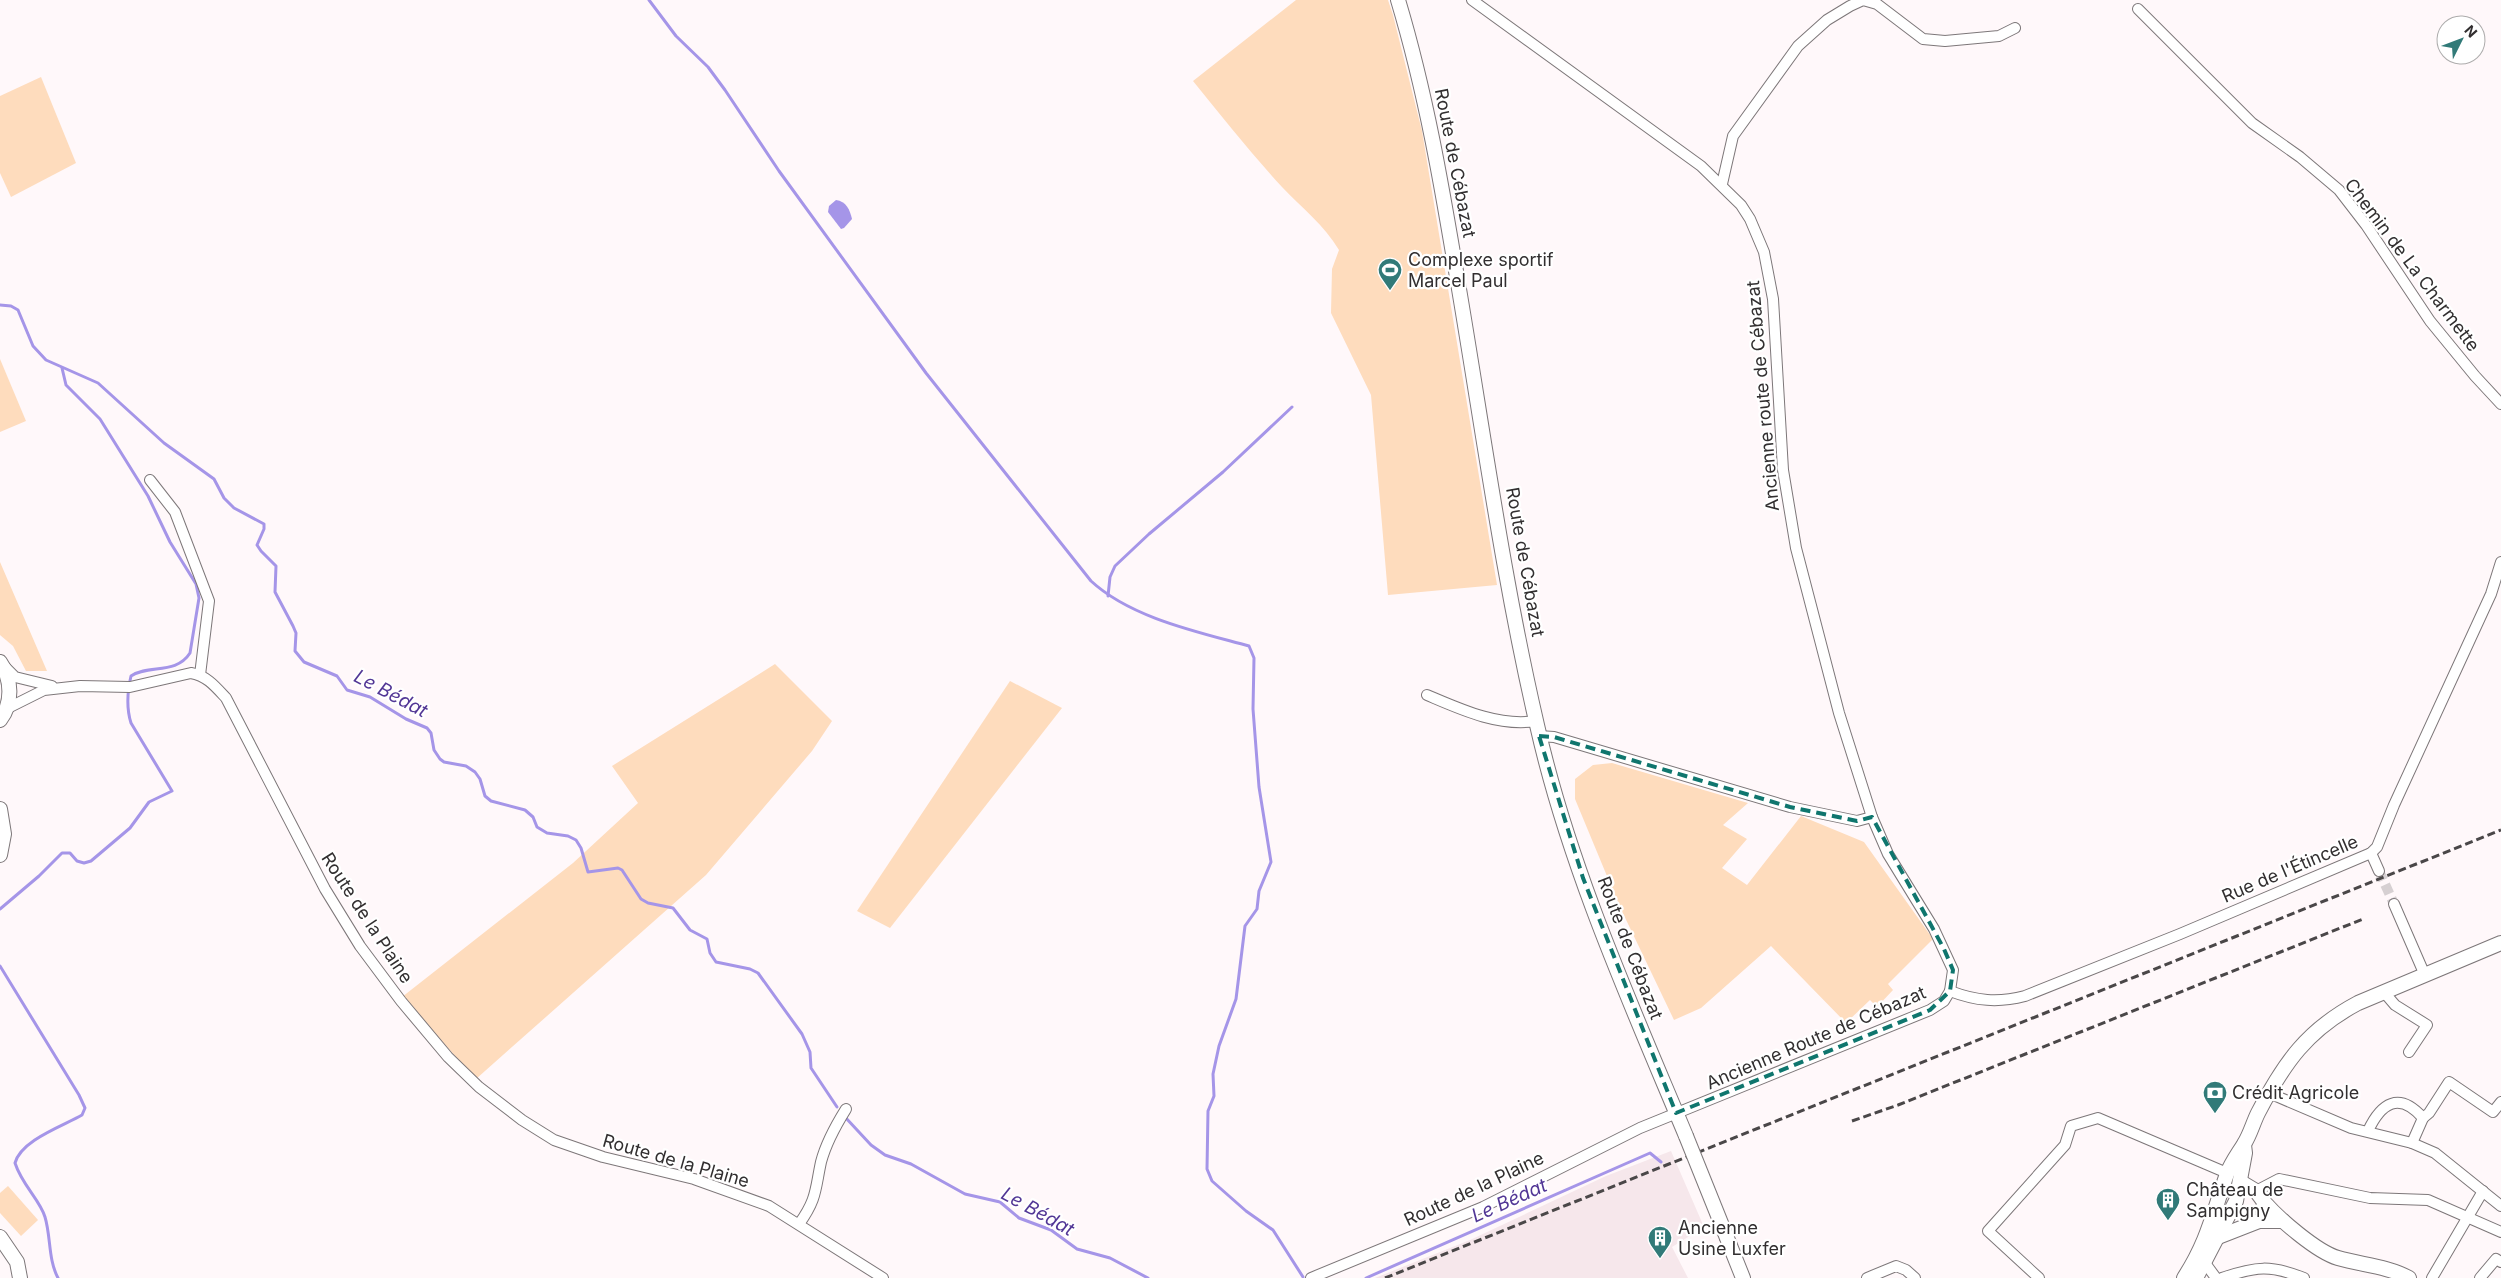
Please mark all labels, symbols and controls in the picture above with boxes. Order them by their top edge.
north arrow [2436,15,2486,65]
text: N [2461,21,2481,41]
street label: Route de Cébazat [1431,87,1480,239]
street label: Chemin de La Charmette [2341,174,2484,355]
place label: Complexe sportif Marcel Paul [1408,249,1554,291]
sports icon: Complexe sportif Marcel Paul [1377,257,1403,291]
street label: Ancienne route de Cébazat [1742,280,1783,512]
street label: Route de Cébazat [1502,485,1549,638]
water label: Le Bédat [350,665,432,723]
street label: Rue de l'Étincelle [2218,829,2361,907]
street label: Route de la Plaine [317,848,418,987]
street label: Route de Cébazat [1594,873,1667,1022]
street label: Ancienne Route de Cébazat [1703,982,1929,1093]
bank icon: Crédit Agricole [2202,1080,2228,1114]
place label: Crédit Agricole [2232,1082,2359,1103]
street label: Route de la Plaine [600,1130,752,1192]
street label: Route de la Plaine [1401,1147,1547,1230]
water label: Le Bédat [1468,1173,1551,1227]
place label: Château de Sampigny [2186,1179,2284,1221]
water label: Le Bédat [997,1182,1079,1241]
building icon: Château de Sampigny [2155,1187,2181,1221]
place label: Ancienne Usine Luxfer [1678,1217,1786,1259]
building icon: Ancienne Usine Luxfer [1647,1225,1673,1259]

